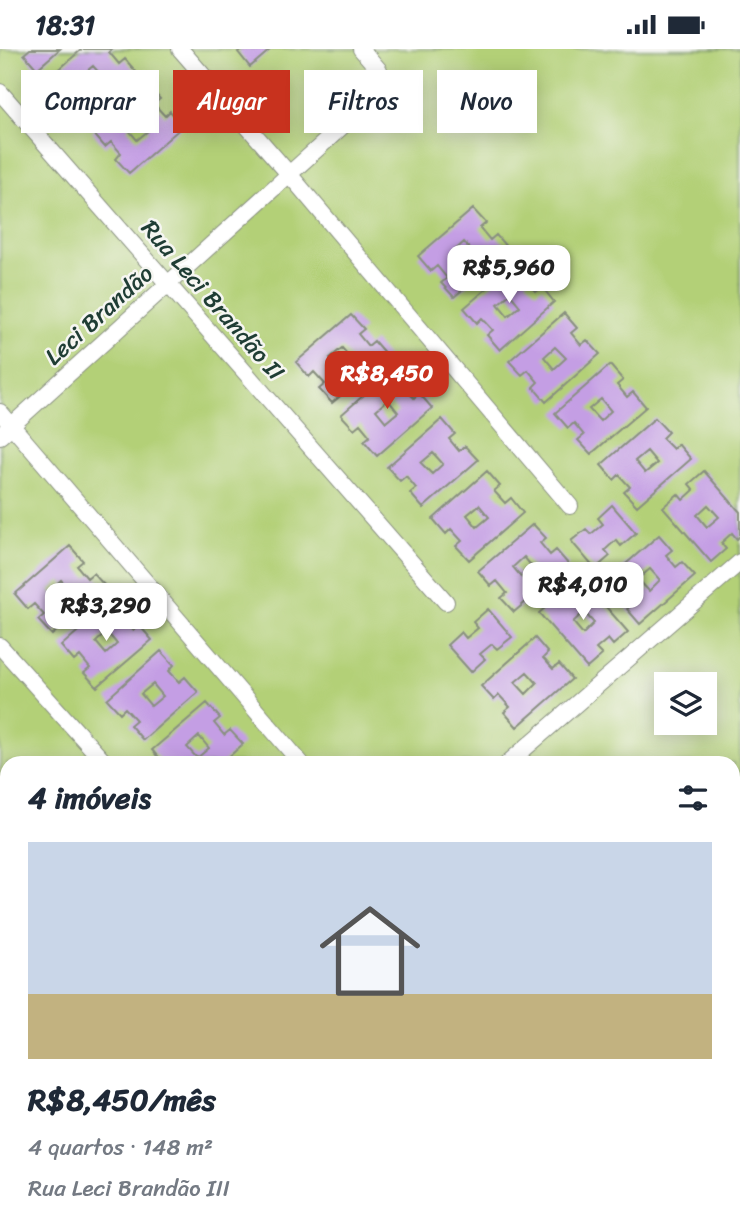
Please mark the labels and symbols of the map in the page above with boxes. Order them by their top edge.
street label: Rua Leci Brandão II [130,210,296,391]
pin: R$5,960 [444,245,574,305]
street label: Leci Brandão [35,254,163,376]
pin: R$8,450 [322,351,452,411]
pin: R$4,010 [518,563,648,622]
pin: R$3,290 [41,583,171,643]

